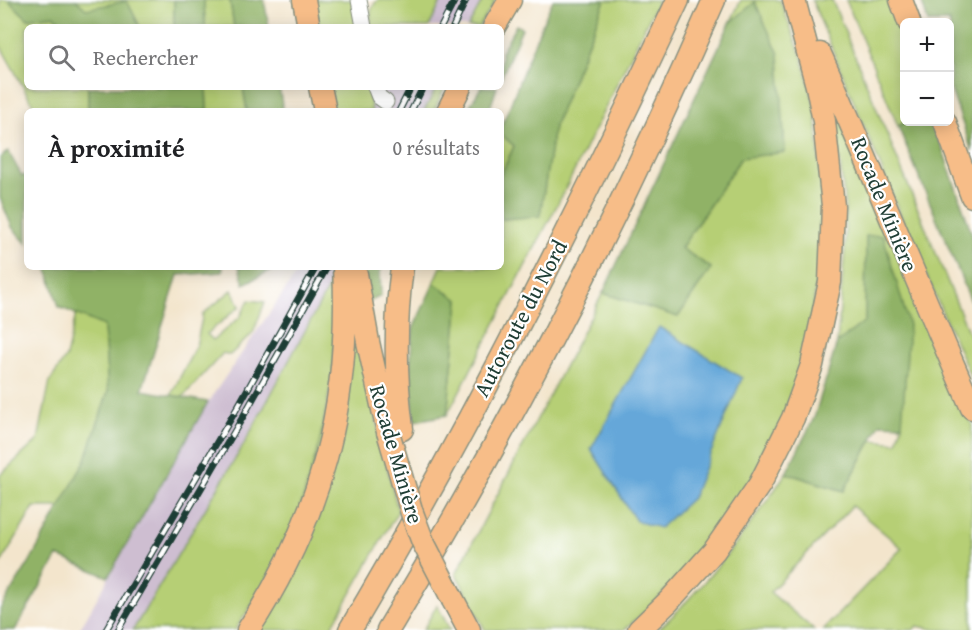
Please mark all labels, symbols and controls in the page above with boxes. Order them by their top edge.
map controls [900,18,954,126]
button: + [900,18,954,72]
search box [24,24,504,90]
icon: search [45,41,78,74]
text: Rechercher [93,41,198,73]
button: − [900,72,954,126]
text: À proximité [48,128,185,167]
street label: Rocade Minière [843,132,927,276]
text: 0 résultats [392,133,480,162]
street label: Autoroute du Nord [465,234,575,402]
street label: Rocade Minière [362,381,432,527]

